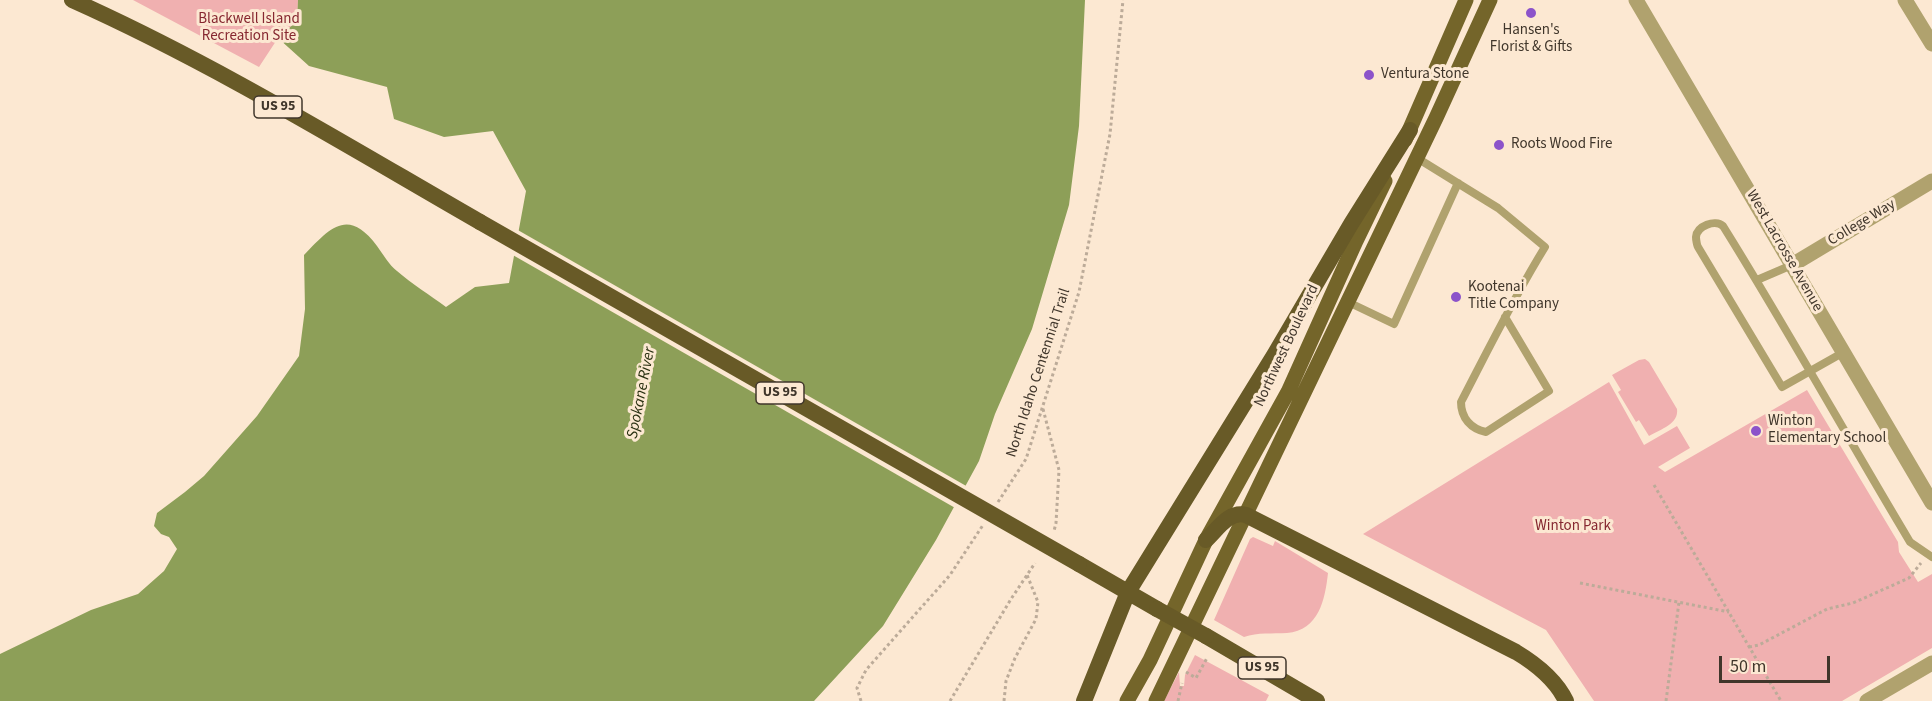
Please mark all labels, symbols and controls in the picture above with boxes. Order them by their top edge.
marker: Hansen's Florist & Gifts [1524,6,1538,20]
park label: Blackwell Island Recreation Site [198,11,300,46]
place label: Hansen's Florist & Gifts [1490,22,1572,57]
place label: Ventura Stone [1381,66,1469,84]
marker: Ventura Stone [1362,68,1376,82]
road number: US 95 [254,96,302,118]
place label: Roots Wood Fire [1511,136,1613,154]
marker: Roots Wood Fire [1492,138,1506,152]
street label: West Lacrosse Avenue [1742,187,1826,315]
street label: College Way [1825,196,1899,250]
place label: Kootenai Title Company [1468,279,1559,314]
street label: Northwest Boulevard [1251,282,1323,410]
street label: North Idaho Centennial Trail [1003,286,1075,460]
marker: Kootenai Title Company [1449,290,1463,304]
water label: Spokane River [624,346,660,440]
road number: US 95 [756,382,804,404]
place label: Winton Elementary School [1768,413,1886,448]
marker: Winton Elementary School [1749,424,1763,438]
park label: Winton Park [1535,518,1611,536]
scale bar [1722,644,1833,682]
text: 50 m [1730,654,1766,679]
road number: US 95 [1238,657,1286,679]

